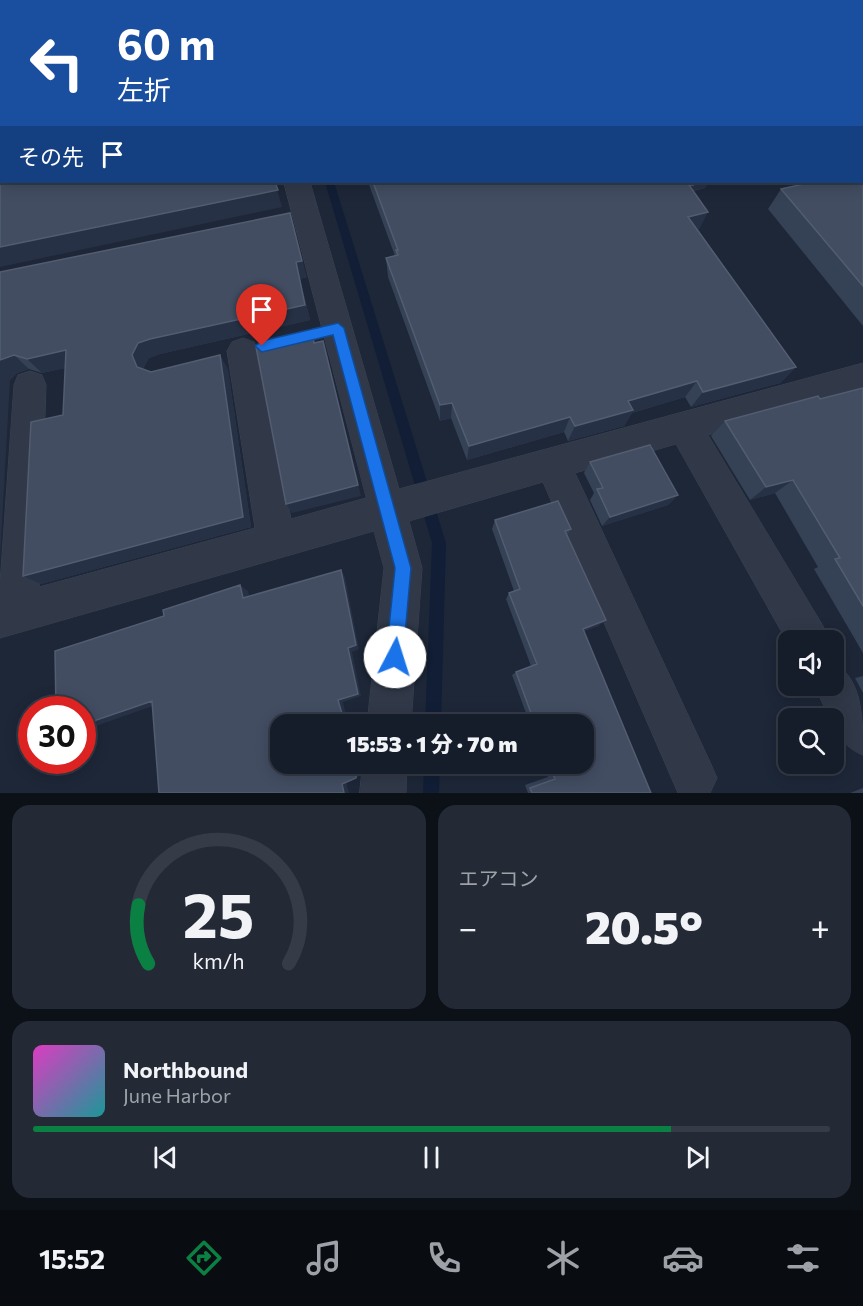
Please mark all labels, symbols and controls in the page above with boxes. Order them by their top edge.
text: 60 m [117,17,216,69]
icon: left [18,24,96,102]
text: 左折 [117,73,171,106]
icon: arrive [96,138,129,171]
text: その先 [18,143,84,170]
pin [236,284,287,346]
icon: arrive [245,293,278,326]
position arrow [363,625,427,689]
map controls [778,630,844,774]
button: sound [778,630,844,696]
speed limit sign: 30 [18,696,96,774]
button: search [778,708,844,774]
text: 15:53 · 1 分 · 70 m [346,730,518,757]
text: エアコン [459,866,539,890]
text: 25 [183,875,255,951]
text: 20.5° [585,898,703,953]
text: − [459,906,477,947]
text: + [811,906,830,947]
text: km/h [193,947,245,973]
text: Northbound [123,1056,248,1083]
text: June Harbor [123,1083,231,1107]
icon: previous [149,1141,182,1174]
icon: pause [415,1141,448,1174]
icon: next [681,1141,714,1174]
icon: directions [183,1237,225,1279]
icon: music [303,1237,345,1279]
icon: phone [423,1237,465,1279]
icon: climate [542,1237,584,1279]
icon: car [662,1237,704,1279]
icon: filters [782,1237,824,1279]
text: 15:52 [39,1242,105,1275]

